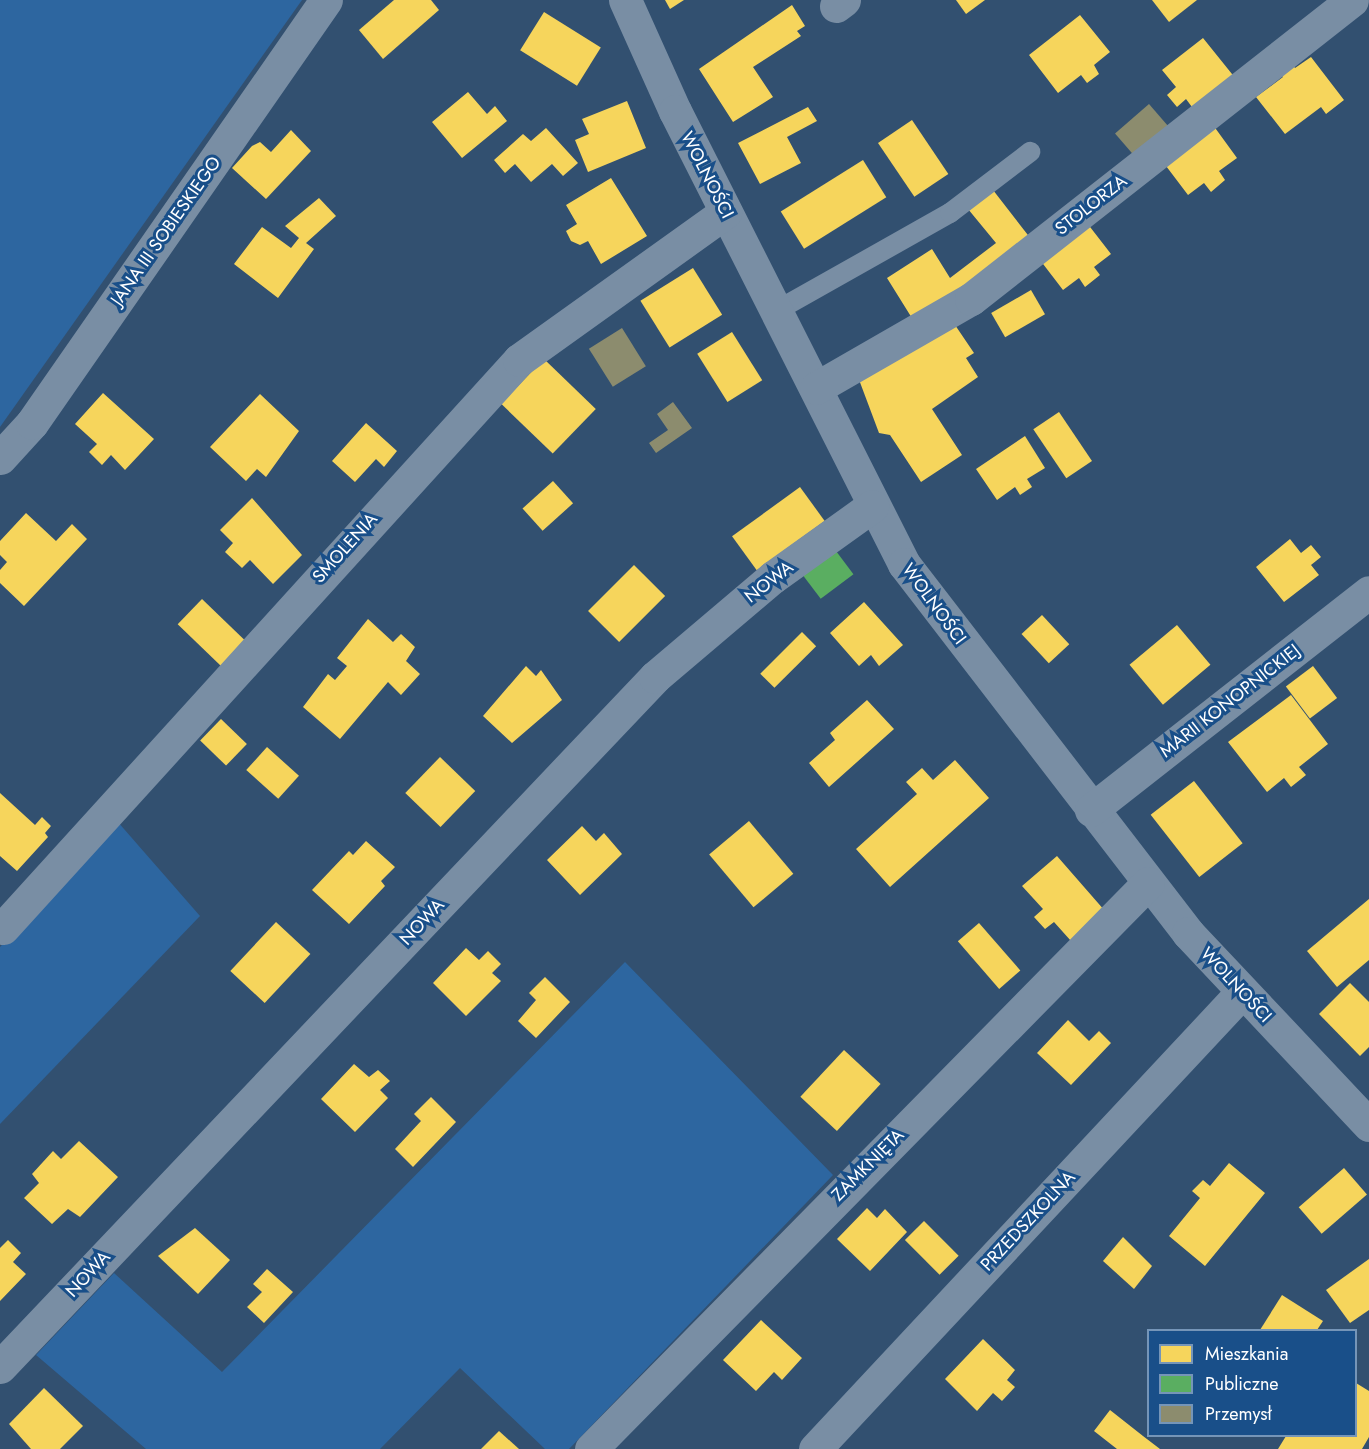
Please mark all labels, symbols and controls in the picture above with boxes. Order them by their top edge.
street label: WOLNOŚCI [676,128,738,222]
street label: JANA III SOBIESKIEGO [106,152,226,310]
street label: STOLORZA [1051,170,1131,240]
street label: SMOLENIA [308,508,382,588]
street label: NOWA [740,556,798,608]
street label: WOLNOŚCI [897,559,971,649]
street label: MARII KONOPNICKIEJ [1156,640,1304,762]
street label: NOWA [395,894,449,950]
street label: WOLNOŚCI [1196,943,1276,1027]
street label: ZAMKNIĘTA [827,1124,909,1206]
street label: PRZEDSZKOLNA [976,1166,1080,1276]
street label: NOWA [61,1246,115,1302]
legend [1147,1329,1357,1437]
text: Mieszkania [1205,1341,1288,1367]
text: Publiczne [1205,1371,1279,1397]
text: Przemysł [1205,1401,1272,1427]

